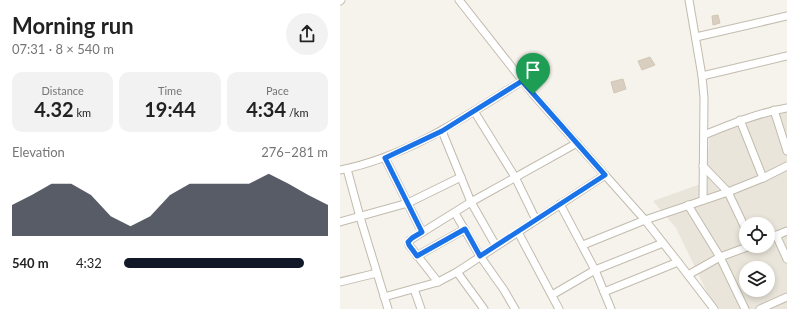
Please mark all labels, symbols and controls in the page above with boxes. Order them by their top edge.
text: Morning run [12,12,134,39]
button: share [286,13,328,55]
text: 07:31 · 8 × 540 m [12,41,114,57]
pin [516,53,550,94]
icon: arrive [522,59,544,81]
text: Distance [42,84,84,97]
text: Time [158,84,182,97]
text: Pace [266,84,289,97]
text: 4.32 [34,97,74,121]
text: 19:44 [144,97,196,121]
text: 4:34 [246,97,286,121]
text: km [74,106,91,119]
text: /km [286,106,309,119]
text: Elevation [12,144,65,160]
text: 276–281 m [261,144,328,160]
map controls [739,217,775,297]
button: locate [739,217,775,253]
text: 540 m [12,255,49,271]
text: 4:32 [76,255,102,271]
button: layers [739,261,775,297]

